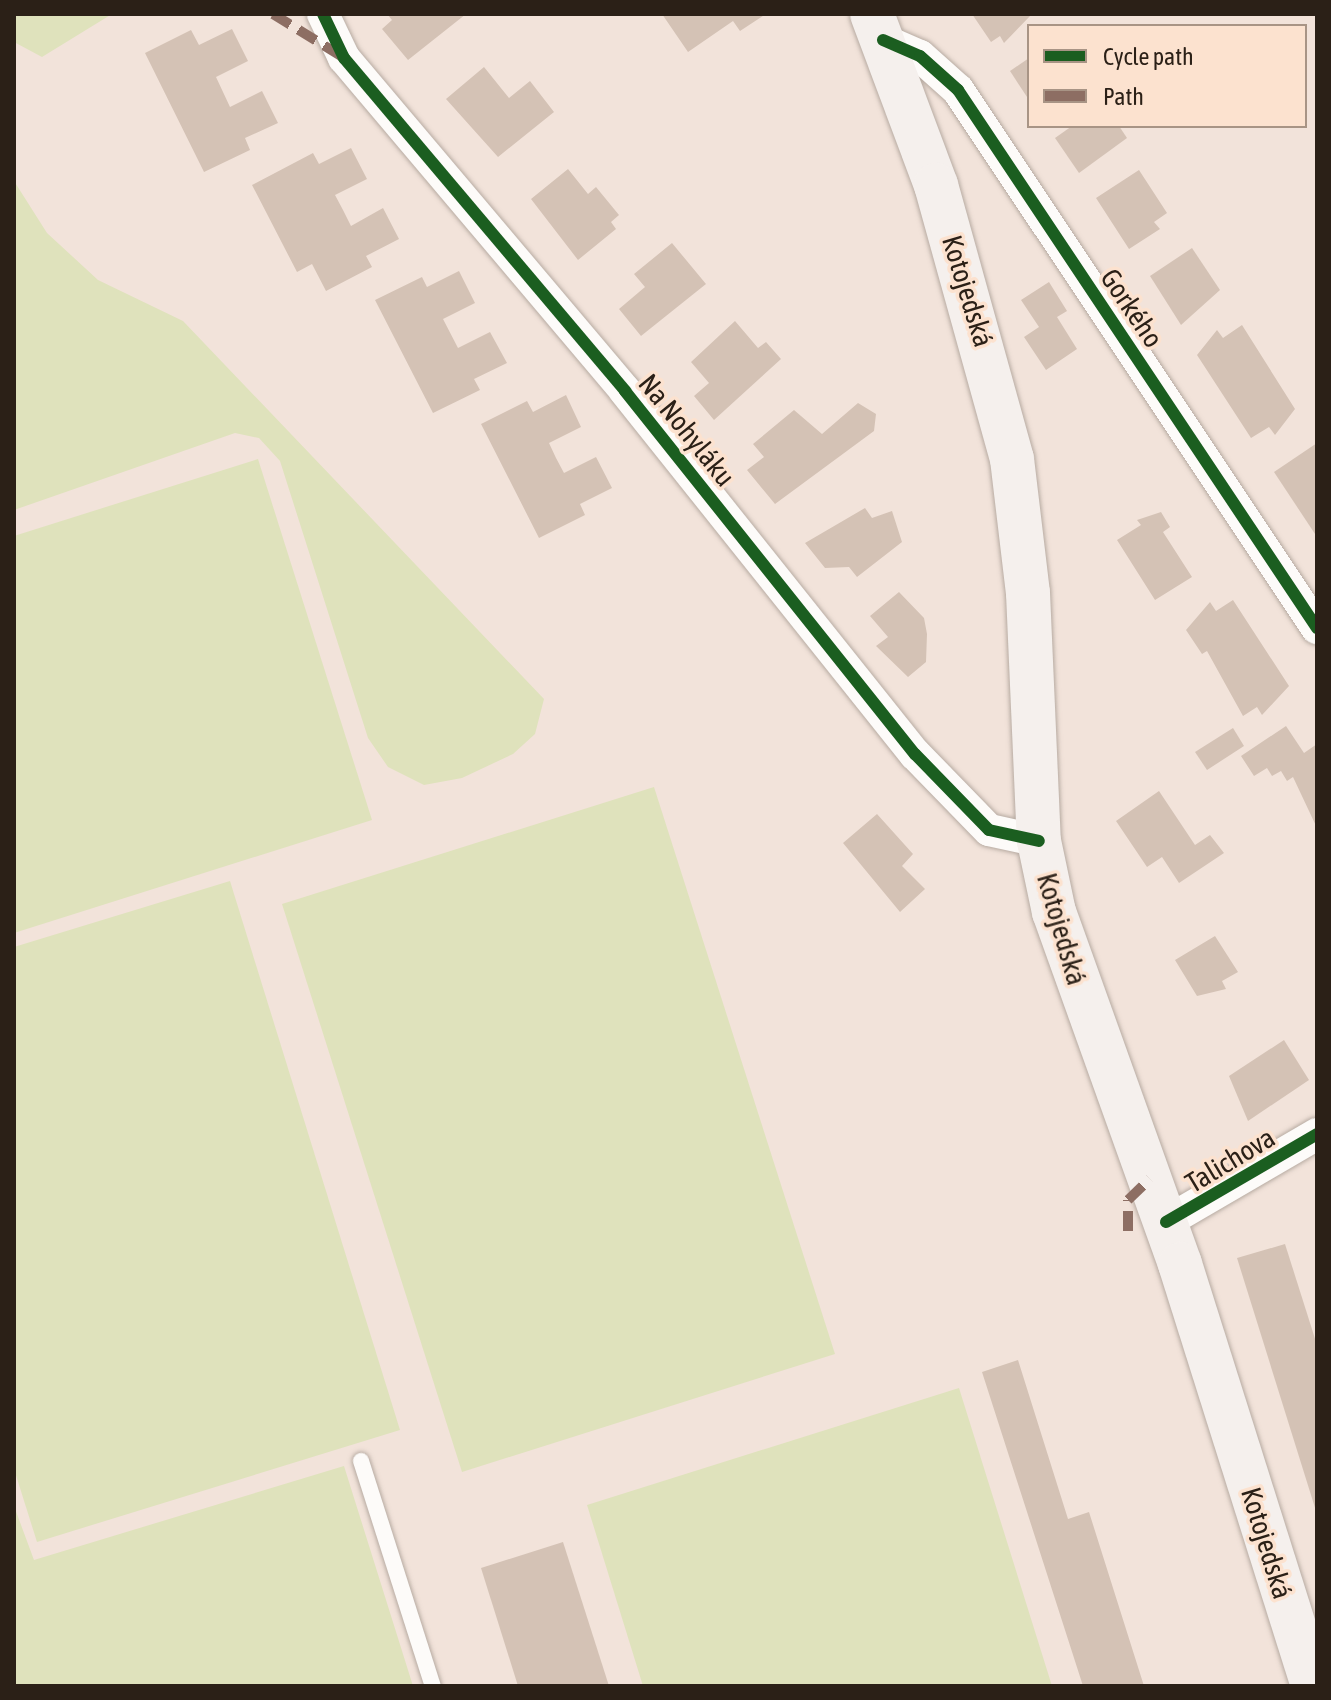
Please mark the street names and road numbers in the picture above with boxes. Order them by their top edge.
street label: Kotojedská [935,231,1001,351]
street label: Gorkého [1094,262,1170,354]
street label: Na Nohyláku [632,367,742,493]
street label: Kotojedská [1030,869,1094,989]
street label: Talichova [1179,1120,1281,1200]
street label: Kotojedská [1234,1483,1300,1603]

